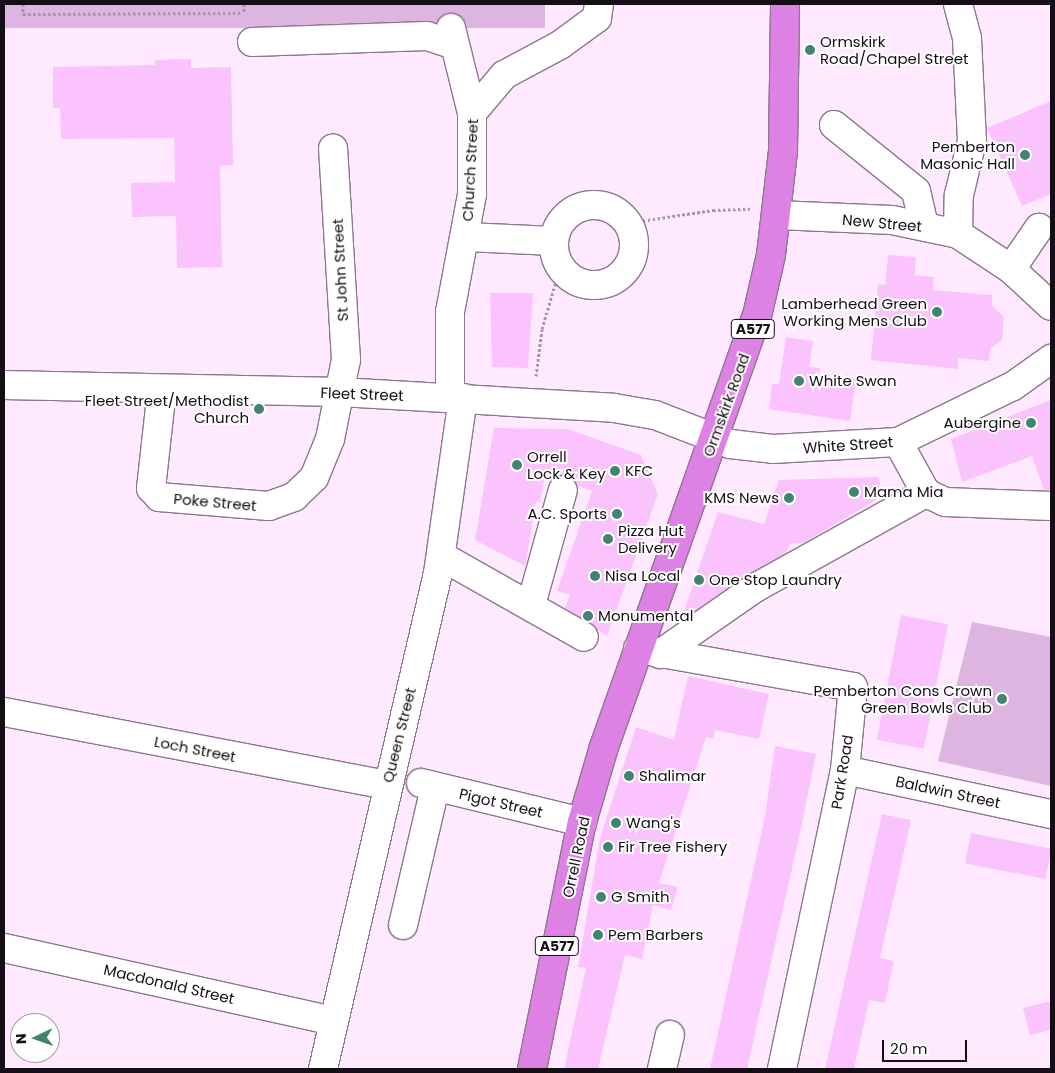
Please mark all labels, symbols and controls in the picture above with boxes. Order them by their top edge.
place label: Ormskirk Road/Chapel Street [820,32,969,67]
marker: Ormskirk Road/Chapel Street [804,44,816,56]
street label: Church Street [458,118,482,222]
place label: Pemberton Masonic Hall [920,137,1015,172]
marker: Pemberton Masonic Hall [1019,149,1031,161]
street label: New Street [841,211,923,235]
street label: St John Street [328,218,352,322]
place label: Lamberhead Green Working Mens Club [781,294,927,329]
marker: Lamberhead Green Working Mens Club [931,306,943,318]
road number: A577 [730,318,776,340]
street label: Ormskirk Road [699,351,753,459]
place label: White Swan [809,372,897,390]
marker: White Swan [793,375,805,387]
street label: Fleet Street [320,384,404,404]
place label: Fleet Street/Methodist Church [85,391,249,426]
marker: Fleet Street/Methodist Church [253,403,265,415]
place label: Aubergine [944,414,1021,432]
marker: Aubergine [1025,417,1037,429]
street label: White Street [802,433,894,457]
place label: Orrell Lock & Key [527,447,606,482]
marker: Orrell Lock & Key [511,459,523,471]
place label: KFC [625,462,653,480]
marker: KFC [609,465,621,477]
place label: Mama Mia [864,483,943,501]
marker: Mama Mia [848,486,860,498]
street label: Poke Street [173,489,257,515]
place label: KMS News [704,489,779,507]
marker: KMS News [783,492,795,504]
place label: A.C. Sports [528,505,607,523]
marker: A.C. Sports [611,508,623,520]
place label: Pizza Hut Delivery [618,521,684,556]
marker: Pizza Hut Delivery [602,533,614,545]
place label: Nisa Local [605,567,680,585]
marker: Nisa Local [589,570,601,582]
place label: One Stop Laundry [709,571,842,589]
marker: One Stop Laundry [693,574,705,586]
place label: Monumental [598,607,693,625]
marker: Monumental [582,610,594,622]
place label: Pemberton Cons Crown Green Bowls Club [814,681,992,716]
street label: Queen Street [378,685,420,785]
marker: Pemberton Cons Crown Green Bowls Club [996,693,1008,705]
street label: Loch Street [153,732,237,766]
street label: Park Road [827,733,857,811]
place label: Shalimar [639,767,706,785]
marker: Shalimar [623,770,635,782]
street label: Baldwin Street [894,772,1002,812]
street label: Pigot Street [457,785,545,821]
place label: Wang's [626,814,681,832]
street label: Orrell Road [559,815,593,899]
marker: Wang's [610,817,622,829]
place label: Fir Tree Fishery [618,838,727,856]
marker: Fir Tree Fishery [602,841,614,853]
place label: G Smith [611,888,670,906]
marker: G Smith [595,891,607,903]
place label: Pem Barbers [608,926,703,944]
marker: Pem Barbers [592,929,604,941]
road number: A577 [534,934,580,958]
street label: Macdonald Street [102,960,236,1008]
north arrow [10,1013,60,1063]
scale bar [885,1030,970,1062]
text: N [11,1033,31,1045]
text: 20 m [890,1038,928,1059]

